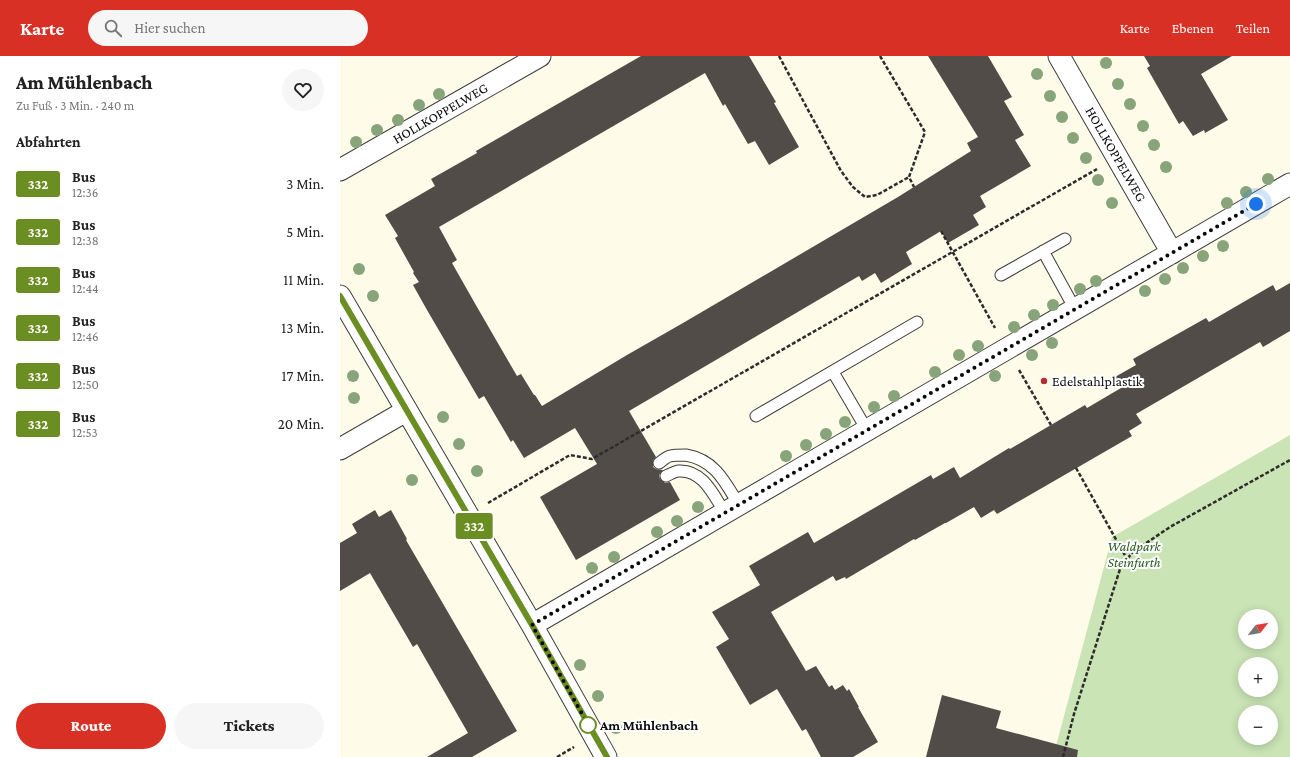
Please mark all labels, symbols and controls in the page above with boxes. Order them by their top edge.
search box [88,10,368,46]
icon: search [102,17,124,39]
text: Karte [20,18,64,39]
text: Hier suchen [134,20,206,36]
text: Karte [1120,20,1150,36]
text: Ebenen [1172,20,1214,36]
text: Teilen [1236,20,1270,36]
button: heart [282,69,324,111]
text: Am Mühlenbach [16,72,152,93]
street label: HOLLKOPPELWEG [390,79,490,147]
text: Zu Fuß · 3 Min. · 240 m [16,98,134,113]
street label: HOLLKOPPELWEG [1082,104,1150,204]
text: Abfahrten [16,134,81,150]
text: Bus [72,169,95,185]
text: 332 [28,176,48,192]
text: 3 Min. [286,176,324,192]
text: 12:36 [72,185,98,200]
your location [1246,194,1266,214]
text: Bus [72,217,95,233]
text: 332 [28,224,48,240]
text: 5 Min. [286,224,324,240]
text: 12:38 [72,233,99,248]
text: Bus [72,265,95,281]
text: 332 [28,272,48,288]
text: 11 Min. [283,272,324,288]
text: 12:44 [72,281,99,296]
text: Bus [72,313,95,329]
text: 332 [28,320,48,336]
text: 13 Min. [281,320,324,336]
text: 12:46 [72,329,99,344]
text: Bus [72,361,95,377]
text: 332 [28,368,48,384]
text: 17 Min. [281,368,324,384]
place label: Edelstahlplastik [1052,373,1143,389]
marker: Edelstahlplastik [1039,376,1049,386]
text: 12:50 [72,377,99,392]
text: Bus [72,409,95,425]
text: 332 [28,416,48,432]
text: 20 Min. [278,416,324,432]
text: 12:53 [72,425,98,440]
line badge: 332 [451,513,497,539]
text: 332 [464,518,484,534]
park label: Waldpark Steinfurth [1107,538,1161,570]
north arrow [1238,609,1278,649]
map controls [1238,609,1278,745]
button: + [1238,657,1278,697]
button: Route [16,703,166,749]
button: Tickets [174,703,324,749]
button: − [1238,705,1278,745]
marker: Am Mühlenbach [579,716,597,734]
place label: Am Mühlenbach [599,717,698,733]

